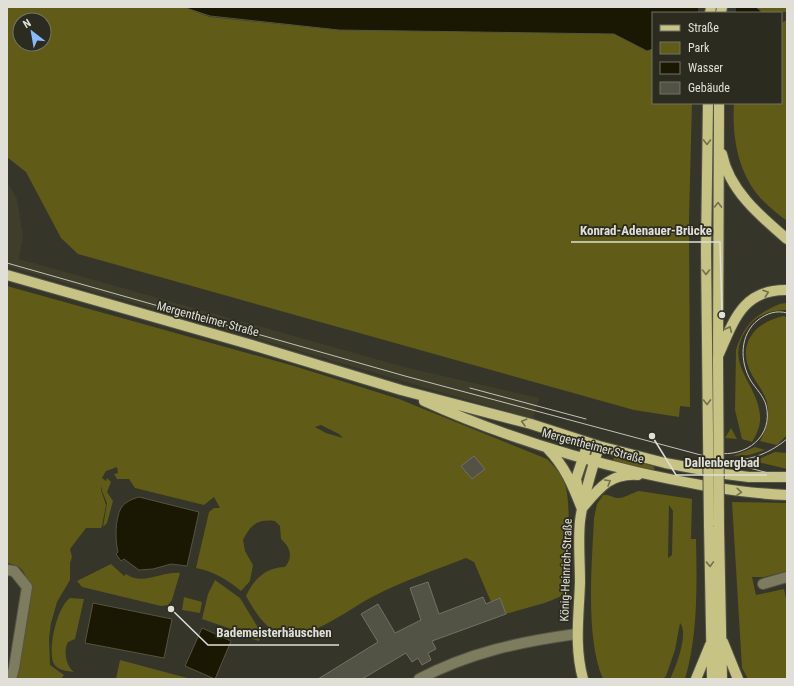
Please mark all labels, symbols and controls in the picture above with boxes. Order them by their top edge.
north arrow [12,12,52,52]
legend [652,12,782,104]
text: N [21,16,34,31]
text: Straße [688,21,719,35]
text: Park [688,41,710,55]
text: Wasser [688,61,723,75]
text: Gebäude [688,81,730,95]
one-way arrow [703,139,711,145]
one-way arrow [714,202,722,208]
callout: Konrad-Adenauer-Brücke [571,217,720,242]
text: Konrad-Adenauer-Brücke [580,223,712,238]
one-way arrow [702,269,710,275]
one-way arrow [762,289,769,297]
street label: Mergentheimer Straße [155,299,261,339]
one-way arrow [724,325,732,333]
one-way arrow [703,399,711,405]
one-way arrow [521,418,528,427]
street label: Mergentheimer Straße [540,426,646,466]
callout: Dallenbergbad [676,450,767,475]
text: Dallenbergbad [684,455,760,470]
one-way arrow [604,479,611,486]
one-way arrow [736,487,742,496]
street label: König-Heinrich-Straße [557,518,575,622]
one-way arrow [706,561,714,567]
callout: Bademeisterhäuschen [208,620,339,645]
text: Bademeisterhäuschen [216,625,332,640]

